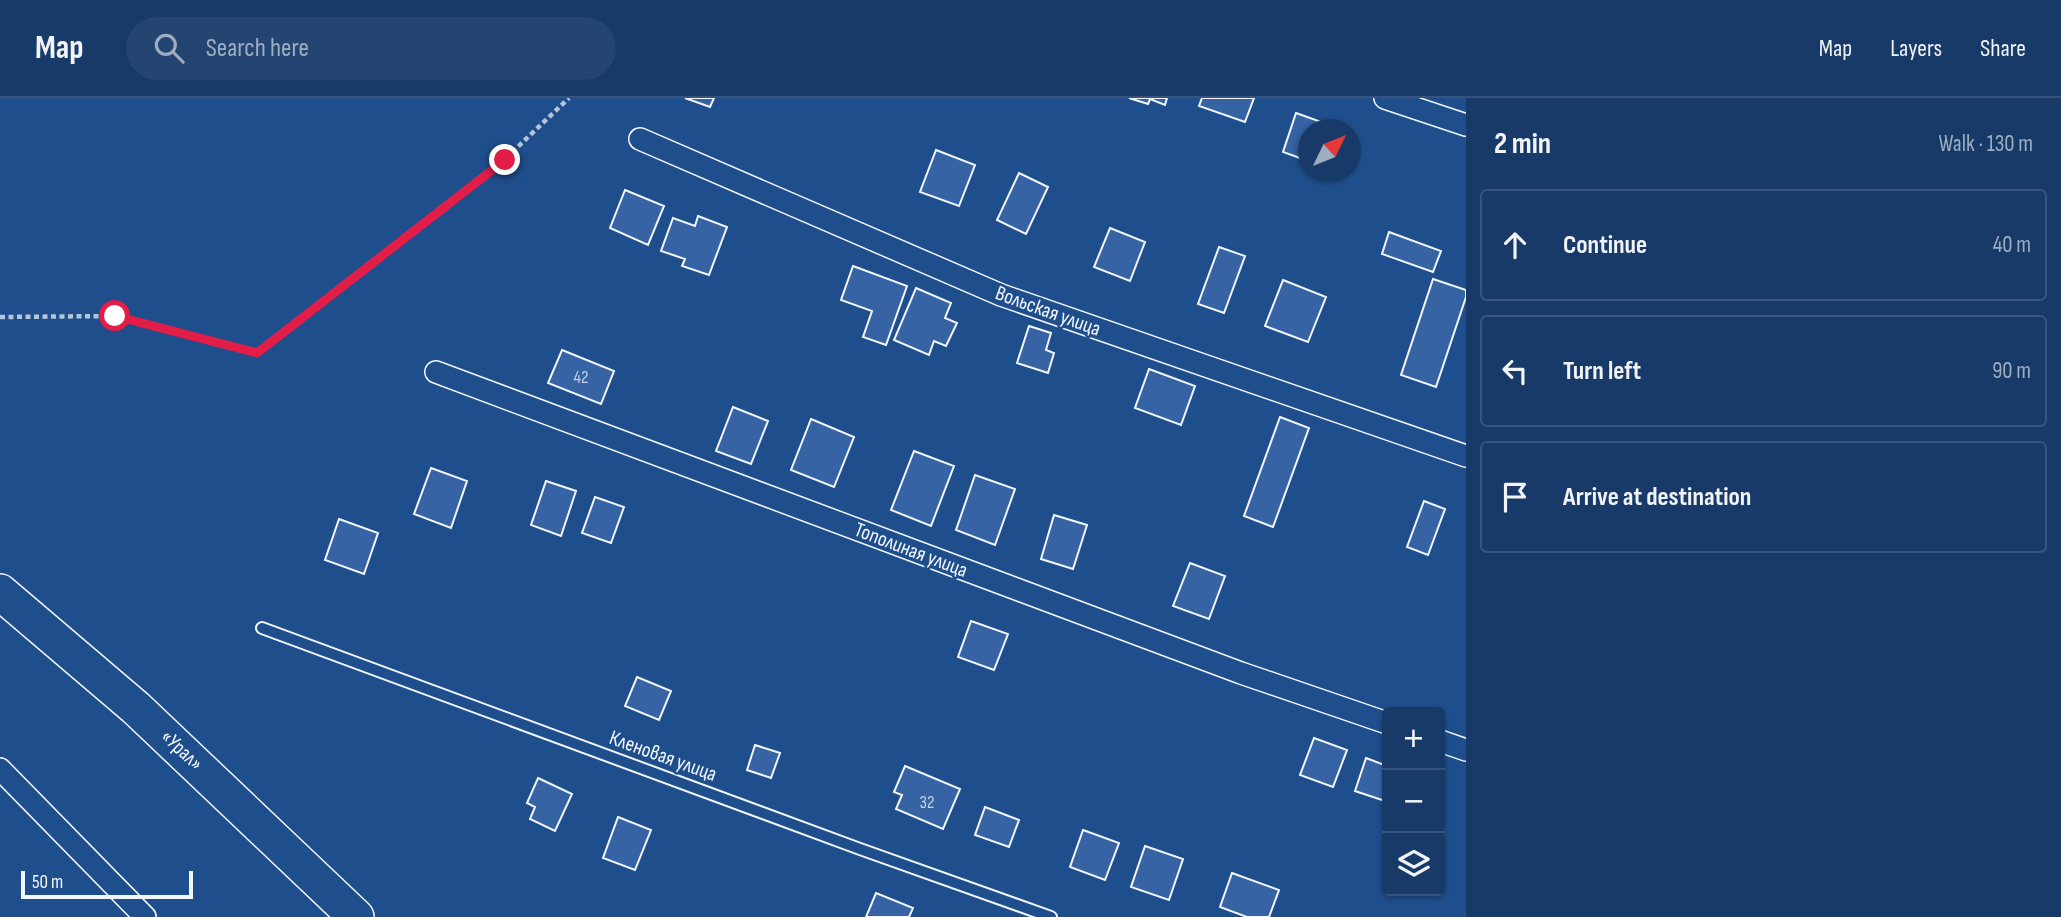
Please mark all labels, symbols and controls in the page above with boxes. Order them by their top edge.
search box [126,17,616,80]
text: Map [35,28,84,68]
icon: search [150,29,188,67]
text: Search here [206,33,309,64]
text: Map [1819,34,1852,63]
text: Layers [1890,34,1942,63]
text: Share [1980,34,2026,63]
north arrow [1298,119,1361,182]
text: 2 min [1494,126,1551,162]
text: Walk · 130 m [1938,130,2033,158]
route end [489,144,520,175]
icon: ahead [1496,226,1534,264]
text: Continue [1563,230,1647,261]
text: 40 m [1993,231,2031,259]
street label: Вольская улица [992,280,1104,342]
route start [99,300,130,331]
icon: left [1496,352,1534,390]
text: Turn left [1563,356,1641,387]
text: 90 m [1992,357,2031,385]
house number: 42 [573,367,589,388]
icon: arrive [1496,478,1534,516]
text: Arrive at destination [1563,482,1751,513]
street label: Тополиная улица [851,517,971,583]
map controls [1382,707,1445,896]
button: + [1382,707,1445,770]
street label: «Урал» [156,724,208,776]
street label: Кленовая улица [606,725,720,787]
button: − [1382,770,1445,833]
house number: 32 [920,792,934,813]
button: layers [1382,833,1445,896]
scale bar [21,868,192,900]
text: 50 m [32,871,63,894]

